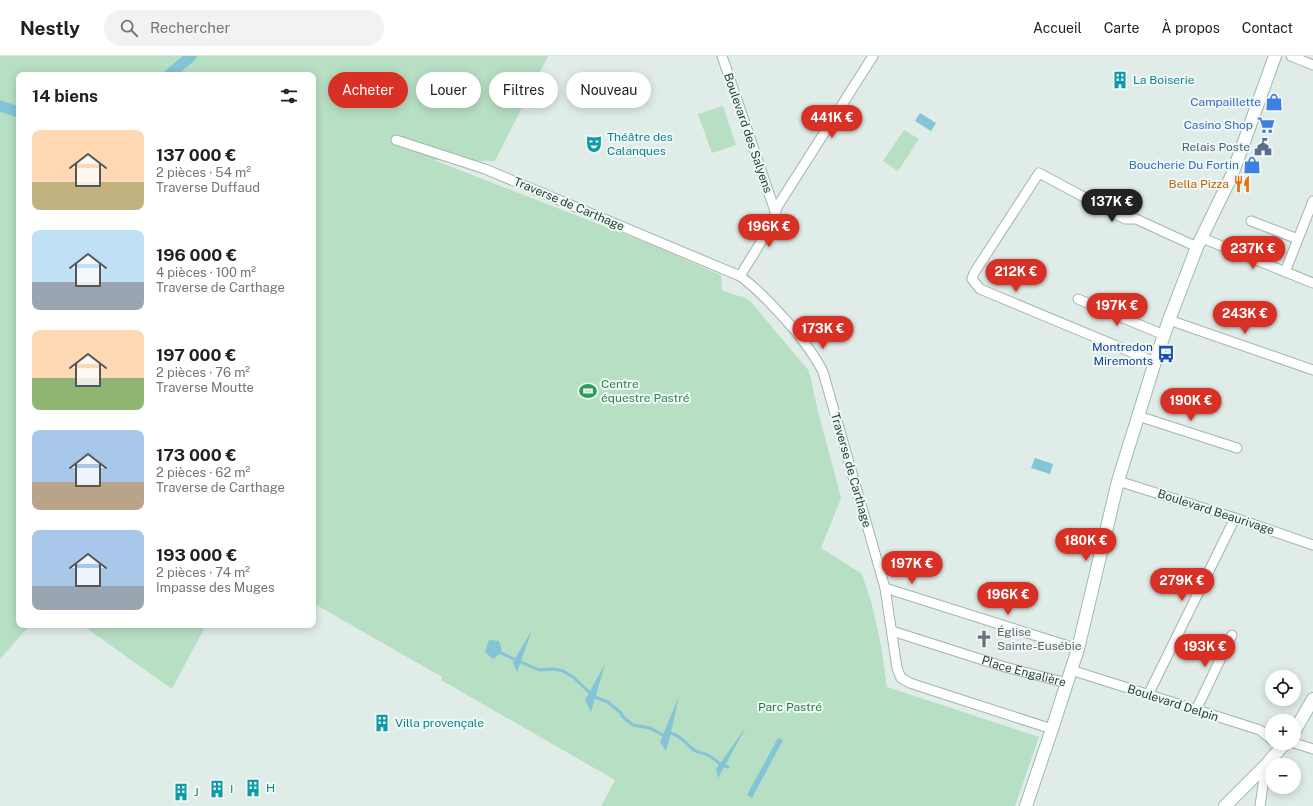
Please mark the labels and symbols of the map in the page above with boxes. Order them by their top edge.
building icon: La Boiserie [1110,70,1130,90]
street label: Boulevard des Salyens [721,71,775,195]
place label: La Boiserie [1133,73,1195,87]
shop icon: Campaillette [1264,92,1284,112]
place label: Campaillette [1190,95,1261,109]
pin: 441K € [799,105,865,139]
supermarket icon: Casino Shop [1256,115,1276,135]
place label: Casino Shop [1184,118,1253,132]
place label: Théâtre des Calanques [607,130,673,158]
theatre icon: Théâtre des Calanques [584,134,604,154]
public building icon: Relais Poste [1253,137,1273,157]
place label: Relais Poste [1182,140,1250,154]
shop icon: Boucherie Du Fortin [1242,155,1262,175]
place label: Boucherie Du Fortin [1129,158,1239,172]
street label: Traverse de Carthage [512,174,627,234]
restaurant icon: Bella Pizza [1232,174,1252,194]
place label: Bella Pizza [1169,177,1229,191]
pin: 137K € [1079,189,1145,223]
pin: 196K € [736,214,802,248]
pin: 237K € [1220,236,1286,270]
pin: 212K € [983,259,1049,293]
pin: 197K € [1084,293,1150,327]
pin: 243K € [1212,301,1278,335]
pin: 173K € [790,316,856,350]
place label: Montredon Miremonts [1092,340,1153,368]
bus stop icon: Montredon Miremonts [1156,344,1176,364]
place label: Centre équestre Pastré [601,377,690,405]
sports icon: Centre équestre Pastré [578,381,598,401]
pin: 190K € [1158,388,1224,422]
street label: Traverse de Carthage [828,411,874,529]
street label: Boulevard Beaurivage [1156,487,1276,538]
pin: 180K € [1053,528,1119,562]
pin: 197K € [879,551,945,585]
pin: 279K € [1149,568,1215,602]
pin: 196K € [975,582,1041,616]
place label: Église Sainte-Eusébie [997,625,1082,653]
church icon: Église Sainte-Eusébie [974,629,994,649]
pin: 193K € [1172,634,1238,668]
street label: Place Engalière [980,653,1068,690]
street label: Boulevard Delpin [1126,682,1220,724]
park label: Parc Pastré [758,700,822,714]
building icon: Villa provençale [372,713,392,733]
place label: Villa provençale [395,716,484,730]
building icon: H [243,778,263,798]
building icon: I [207,779,227,799]
place label: H [266,781,275,795]
building icon: J [171,782,191,802]
place label: I [230,782,233,796]
place label: J [194,785,199,799]

